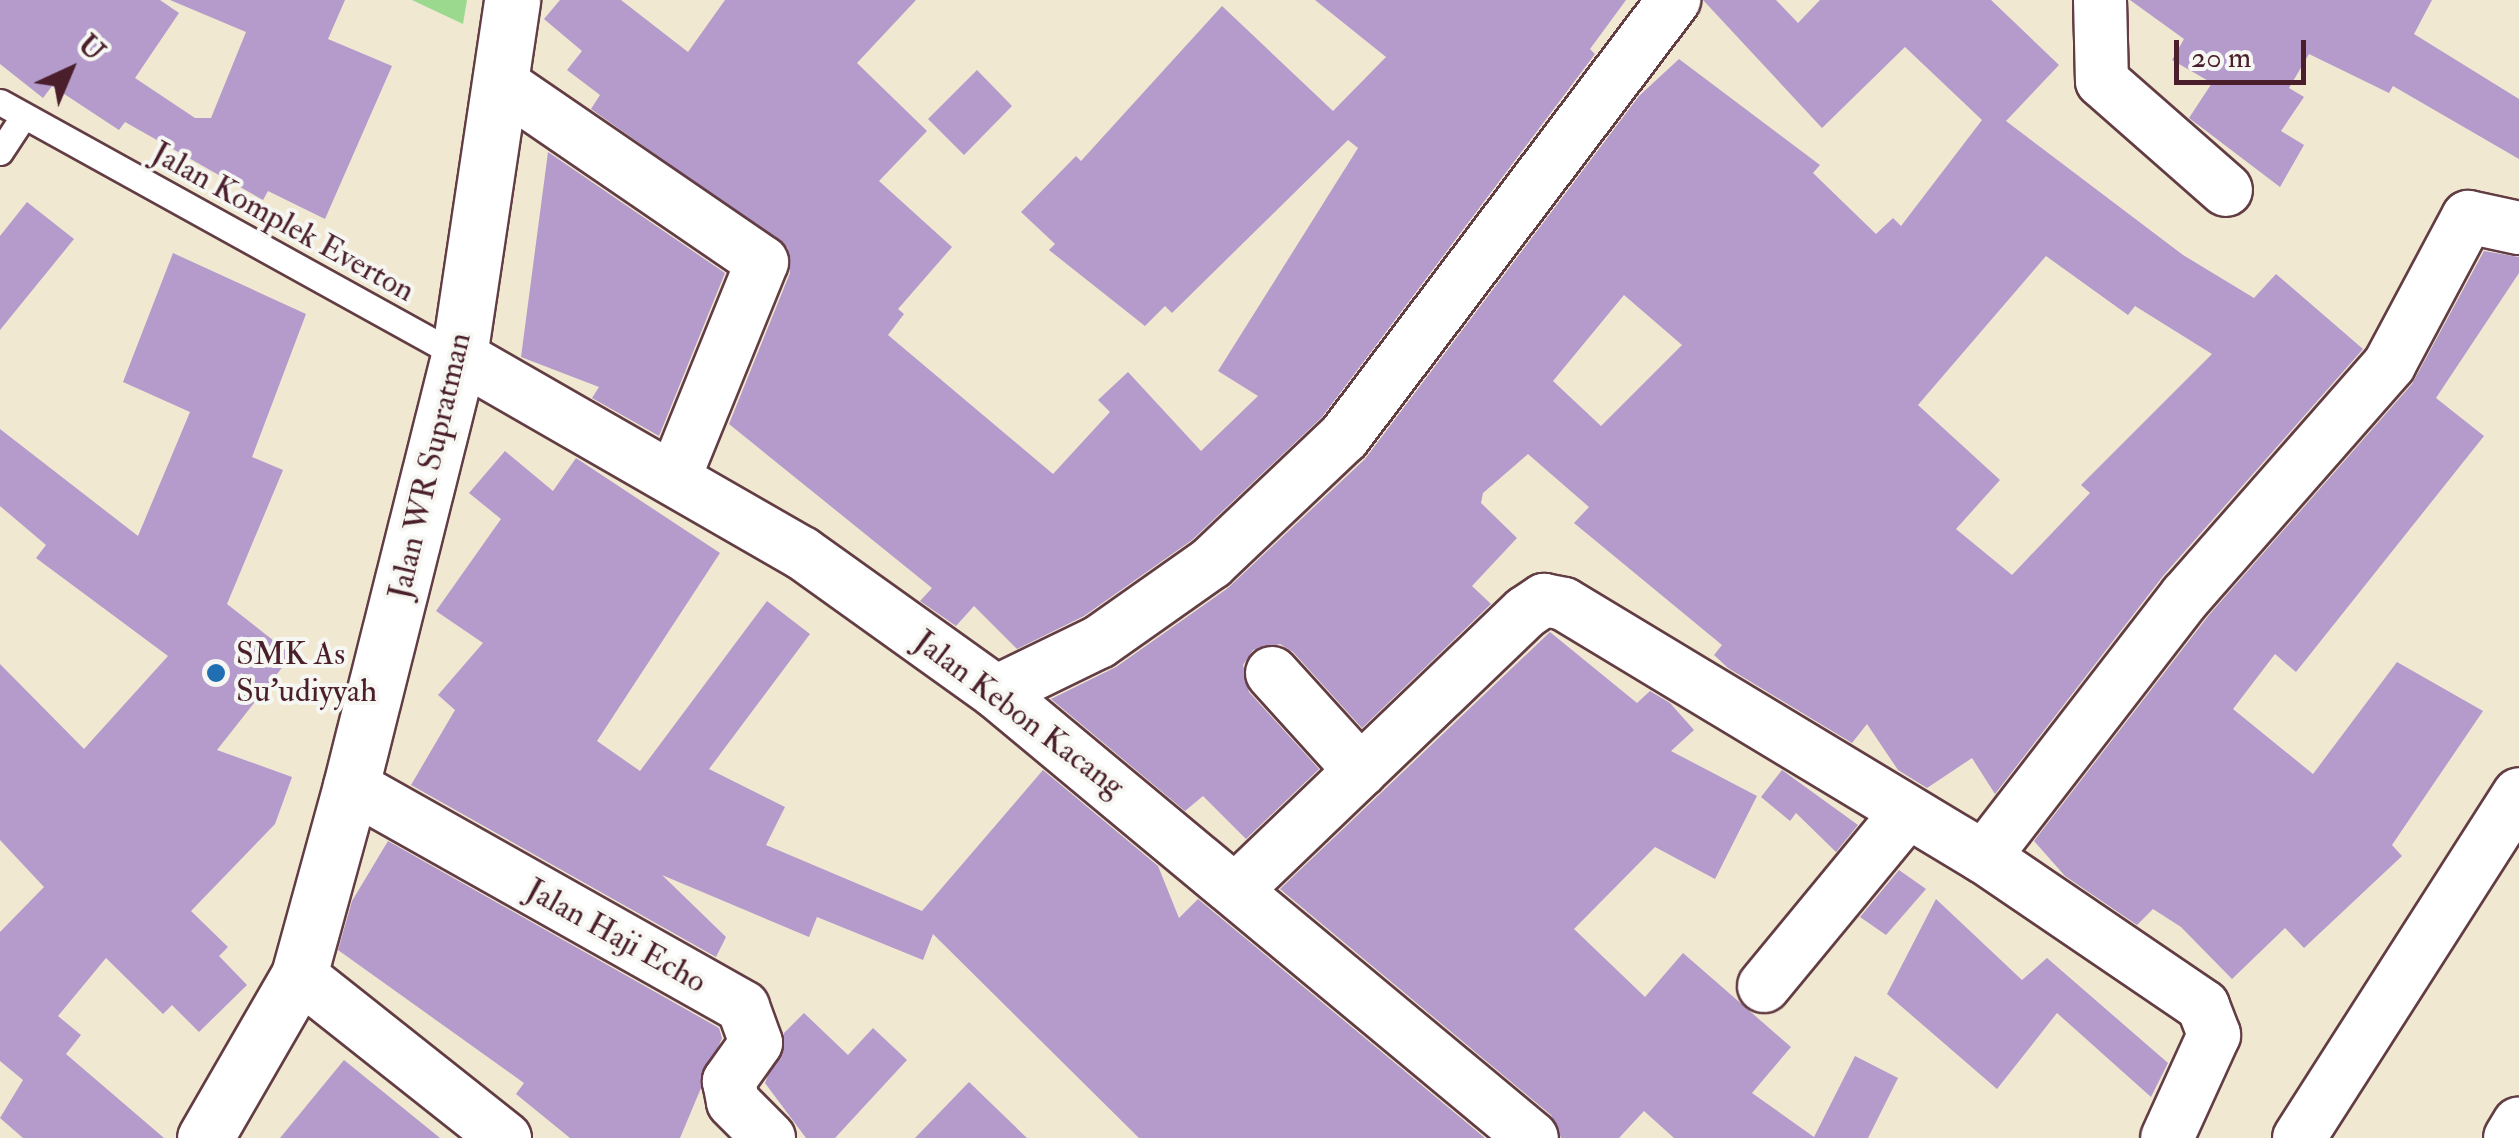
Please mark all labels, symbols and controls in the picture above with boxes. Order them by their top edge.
north arrow [20,20,120,120]
scale bar [2179,20,2312,82]
text: U [71,27,112,69]
text: 20 m [2191,39,2251,76]
street label: Jalan Komplek Everton [145,134,421,310]
street label: Jalan WR Supratman [381,329,479,603]
street label: Jalan Kebon Kacang [906,622,1132,806]
place label: SMK As Su'udiyyah [236,636,377,711]
marker: SMK As Su'udiyyah [205,662,227,684]
street label: Jalan Haji Echo [519,871,713,1001]

